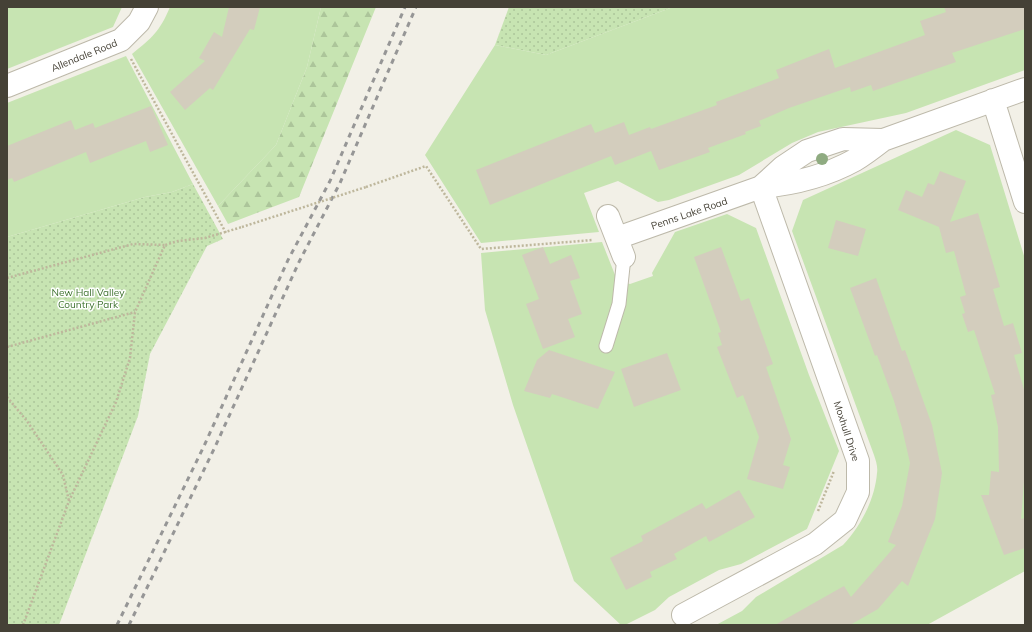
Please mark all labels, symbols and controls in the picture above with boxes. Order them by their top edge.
street label: Allendale Road [49,36,119,75]
street label: Penns Lake Road [649,194,729,233]
park label: New Hall Valley Country Park [51,286,125,311]
street label: Moxhull Drive [831,399,862,463]

